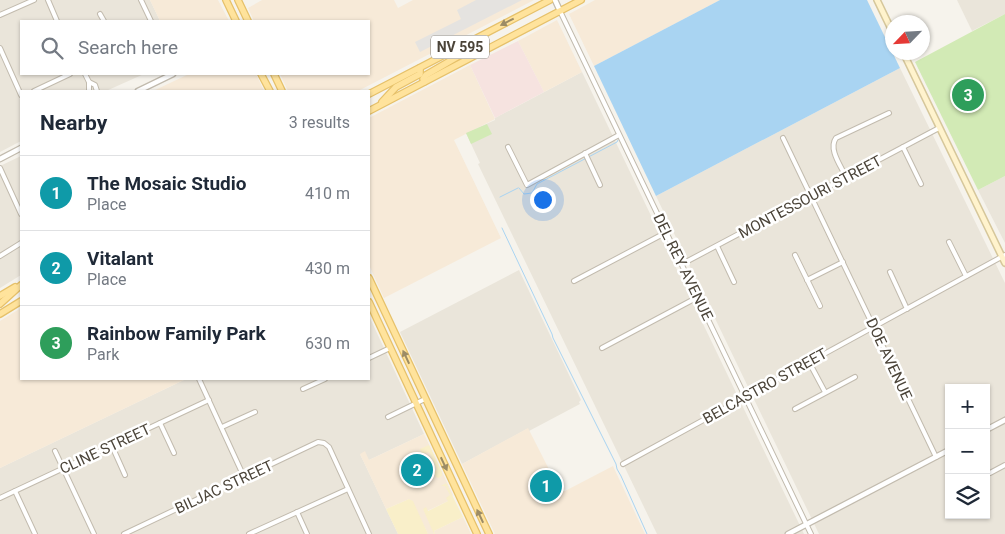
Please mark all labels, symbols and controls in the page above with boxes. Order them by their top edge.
north arrow [885,15,930,60]
one-way arrow [500,18,514,27]
search box [20,20,370,75]
icon: search [38,34,66,62]
text: Search here [78,36,178,59]
road number: NV 595 [431,36,489,58]
pin: 3 [952,76,984,114]
text: Nearby [40,111,107,135]
text: 3 results [289,113,350,132]
street label: MONTESSOURI STREET [735,152,885,242]
text: The Mosaic Studio [87,172,247,195]
text: 1 [51,184,61,203]
text: 410 m [305,184,350,203]
your location [530,187,556,213]
text: Place [87,195,127,214]
street label: DEL REY AVENUE [649,211,717,324]
text: Vitalant [87,247,153,270]
text: 2 [51,259,61,278]
text: 430 m [305,259,350,278]
text: Place [87,270,127,289]
street label: DOE AVENUE [862,315,916,403]
text: Rainbow Family Park [87,322,266,345]
text: 3 [51,334,61,353]
text: 630 m [305,334,350,353]
street label: BELCASTRO STREET [700,344,830,428]
text: Park [87,345,119,364]
one-way arrow [401,350,409,364]
map controls [945,384,990,519]
button: + [945,384,990,429]
street label: CLINE STREET [57,420,153,478]
button: − [945,429,990,474]
pin: 2 [401,451,433,489]
street label: BILJAC STREET [172,456,276,518]
one-way arrow [441,457,449,471]
pin: 1 [530,467,562,505]
button: layers [945,474,990,519]
one-way arrow [476,509,485,524]

